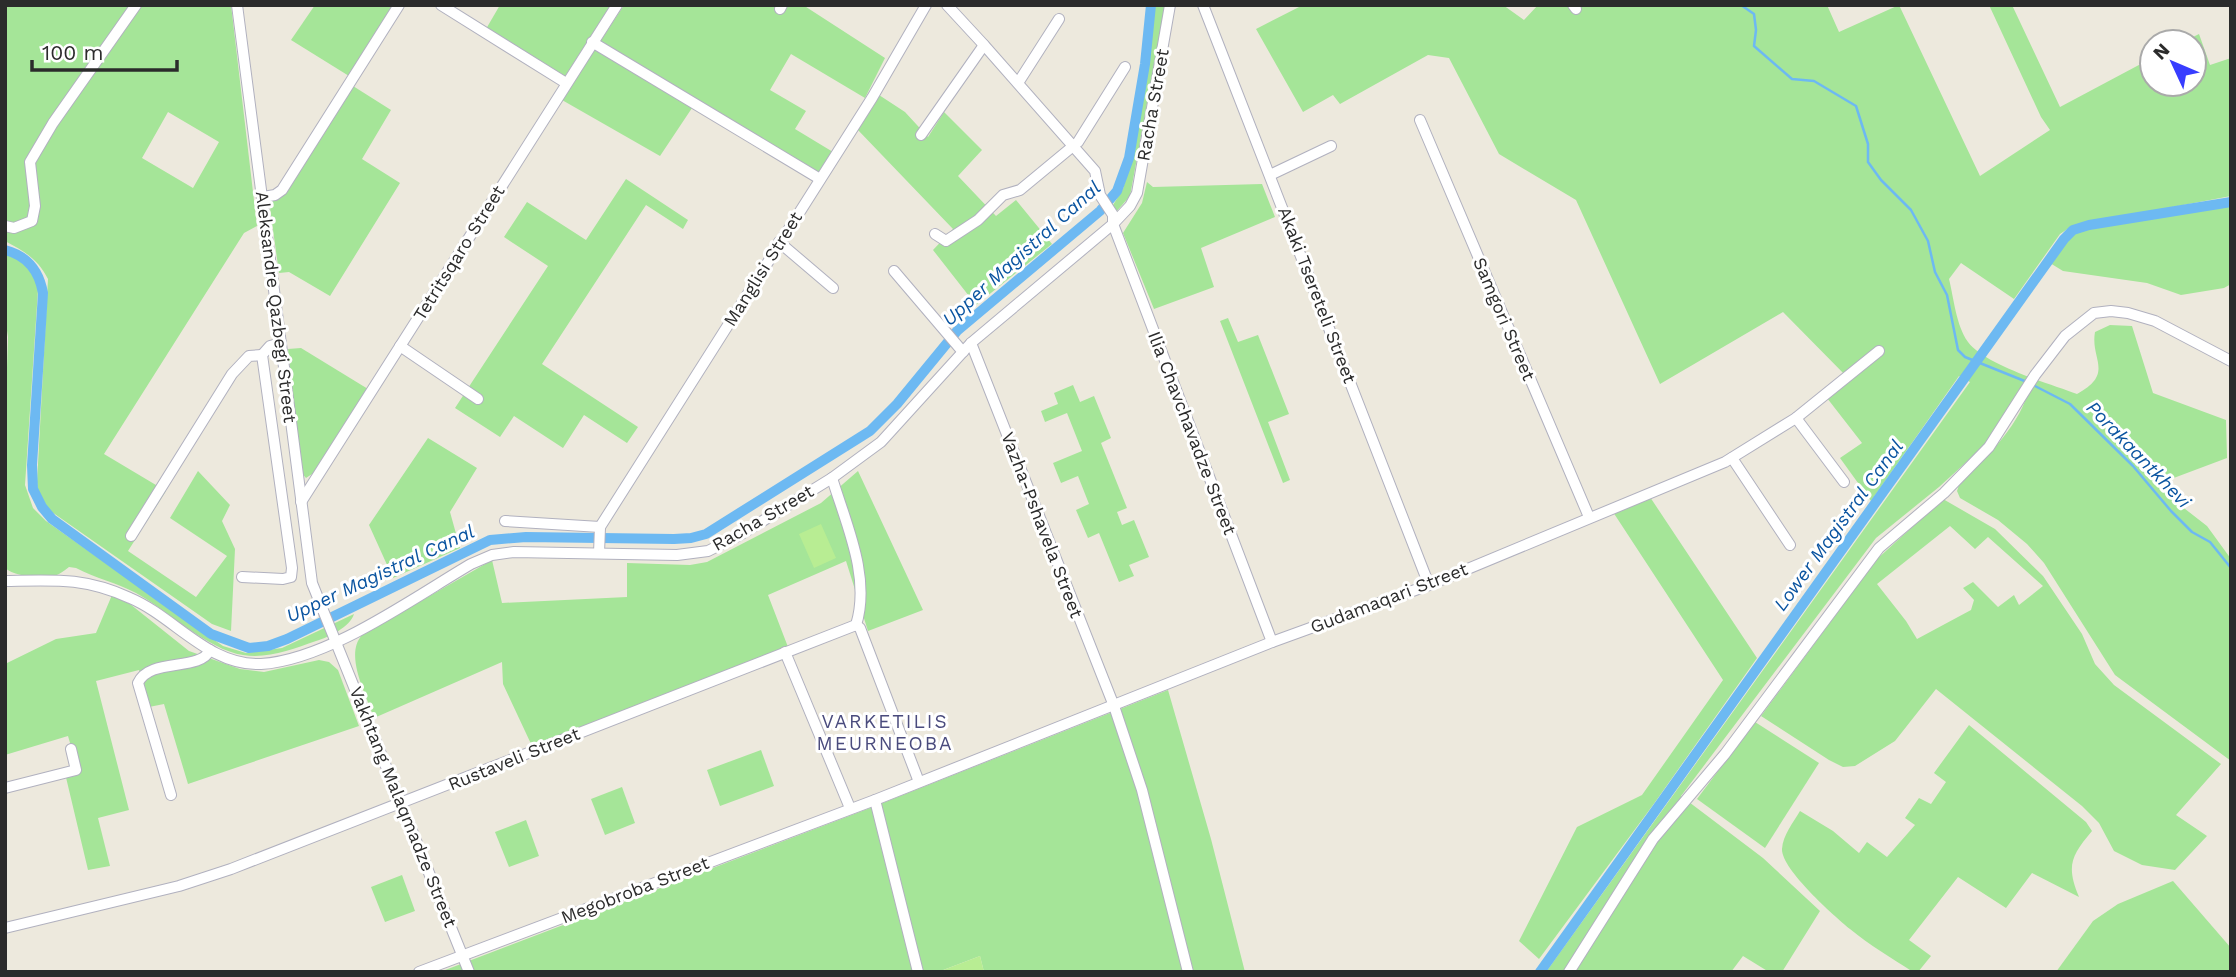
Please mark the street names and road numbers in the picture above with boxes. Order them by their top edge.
street label: Racha Street [1132,47,1173,163]
street label: Tetritsqaro Street [409,181,509,324]
street label: Aleksandre Qazbegi Street [252,190,301,424]
street label: Akaki Tsereteli Street [1274,204,1361,387]
street label: Manglisi Street [719,207,806,330]
street label: Samgori Street [1469,254,1540,384]
street label: Ilia Chavchavadze Street [1144,328,1241,538]
street label: Vazha-Pshavela Street [997,429,1088,621]
street label: Racha Street [708,480,818,555]
street label: Gudamaqari Street [1307,558,1471,637]
street label: Vakhtang Malaqmadze Street [345,683,462,931]
street label: Rustaveli Street [445,722,583,795]
street label: Megobroba Street [558,852,712,927]

